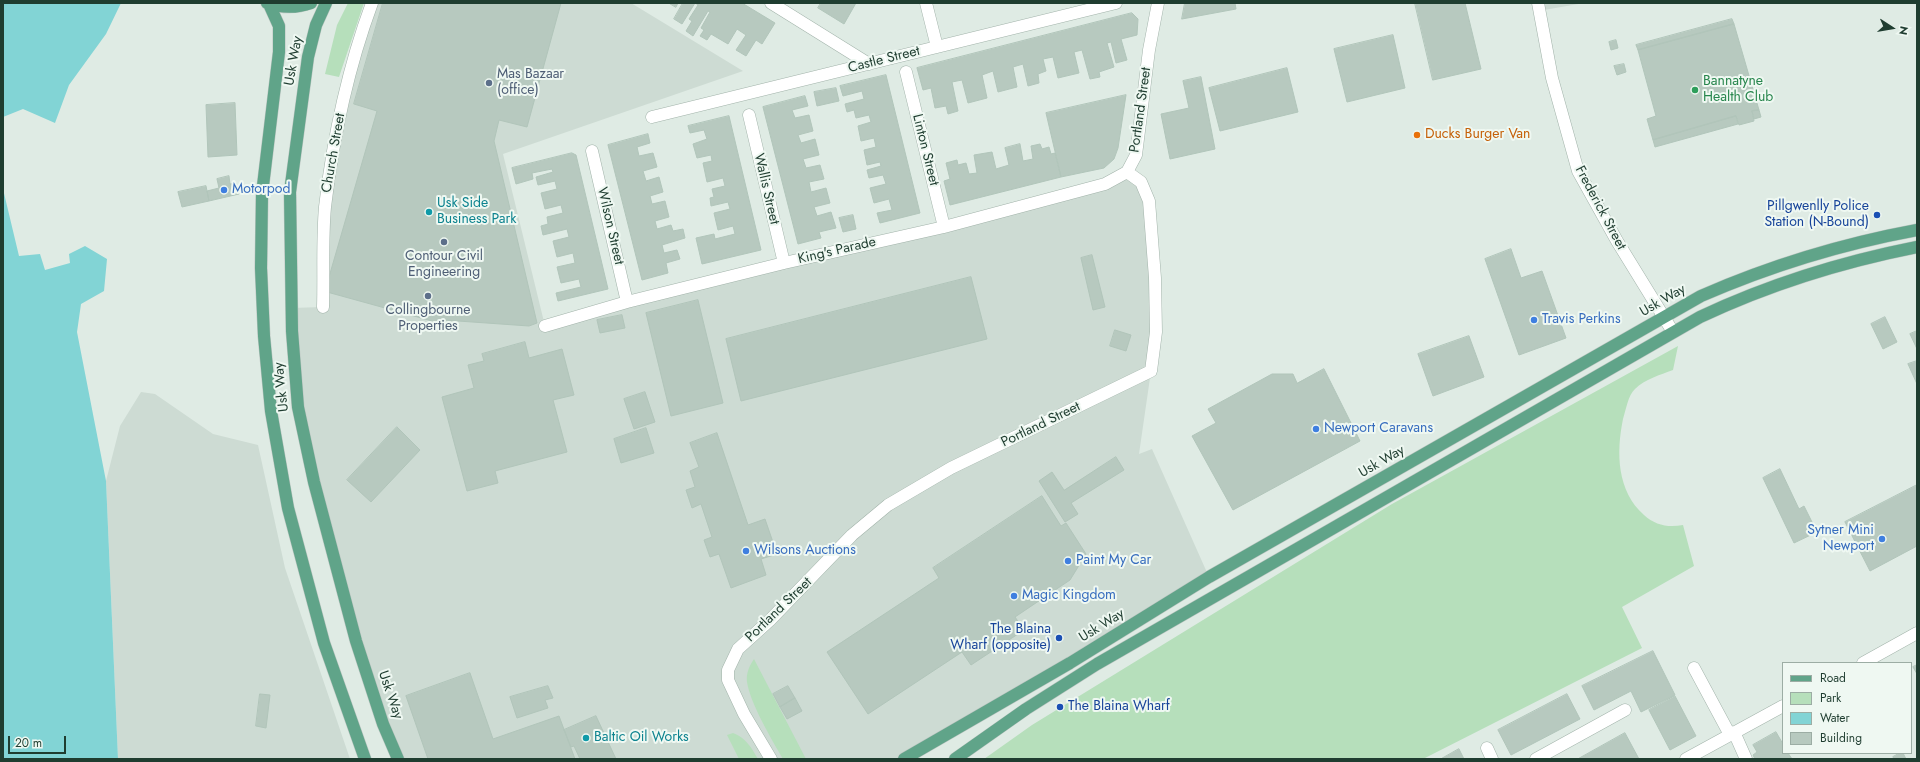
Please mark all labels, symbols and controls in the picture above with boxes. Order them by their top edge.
north arrow [1872,8,1912,48]
text: N [1895,25,1912,36]
street label: Usk Way [281,35,307,87]
street label: Castle Street [846,43,922,77]
street label: Portland Street [1127,66,1155,154]
place label: Mas Bazaar (office) [497,67,564,100]
place label: Bannatyne Health Club [1703,74,1773,106]
marker: Mas Bazaar (office) [484,78,494,88]
marker: Bannatyne Health Club [1690,85,1700,95]
street label: Church Street [319,112,349,194]
street label: Linton Street [908,112,942,188]
place label: Ducks Burger Van [1425,127,1530,143]
marker: Ducks Burger Van [1412,130,1422,140]
street label: Wallis Street [750,152,782,226]
street label: Frederick Street [1571,163,1629,253]
place label: Motorpod [232,182,290,198]
marker: Motorpod [219,185,229,195]
street label: Wilson Street [593,186,627,266]
place label: Usk Side Business Park [437,196,516,228]
place label: Pillgwenlly Police Station (N-Bound) [1764,199,1869,232]
marker: Usk Side Business Park [424,207,434,217]
marker: Pillgwenlly Police Station (N-Bound) [1872,210,1882,220]
street label: King's Parade [796,234,878,268]
marker: Contour Civil Engineering [439,237,449,247]
place label: Contour Civil Engineering [405,249,483,282]
street label: Usk Way [1637,281,1689,321]
marker: Collingbourne Properties [423,291,433,301]
place label: Collingbourne Properties [386,303,470,336]
place label: Travis Perkins [1542,312,1621,328]
marker: Travis Perkins [1529,315,1539,325]
street label: Usk Way [271,361,293,413]
street label: Portland Street [999,399,1083,451]
place label: Newport Caravans [1324,421,1433,437]
marker: Newport Caravans [1311,424,1321,434]
street label: Usk Way [1356,442,1408,482]
place label: Sytner Mini Newport [1807,523,1874,556]
marker: Sytner Mini Newport [1877,534,1887,544]
place label: Wilsons Auctions [754,543,856,559]
marker: Wilsons Auctions [741,546,751,556]
place label: Paint My Car [1076,553,1151,569]
marker: Paint My Car [1063,556,1073,566]
street label: Portland Street [742,574,816,646]
place label: Magic Kingdom [1022,588,1116,604]
marker: Magic Kingdom [1009,591,1019,601]
street label: Usk Way [1076,606,1128,646]
place label: The Blaina Wharf (opposite) [950,622,1051,654]
marker: The Blaina Wharf (opposite) [1054,633,1064,643]
legend [1782,662,1912,754]
street label: Usk Way [374,669,406,721]
text: Road [1820,669,1846,687]
text: Park [1820,689,1841,707]
place label: The Blaina Wharf [1068,699,1170,715]
marker: The Blaina Wharf [1055,702,1065,712]
text: Water [1820,709,1850,727]
scale bar [10,728,68,754]
text: Building [1820,729,1862,747]
place label: Baltic Oil Works [594,730,689,746]
marker: Baltic Oil Works [581,733,591,743]
text: 20 m [15,734,42,752]

